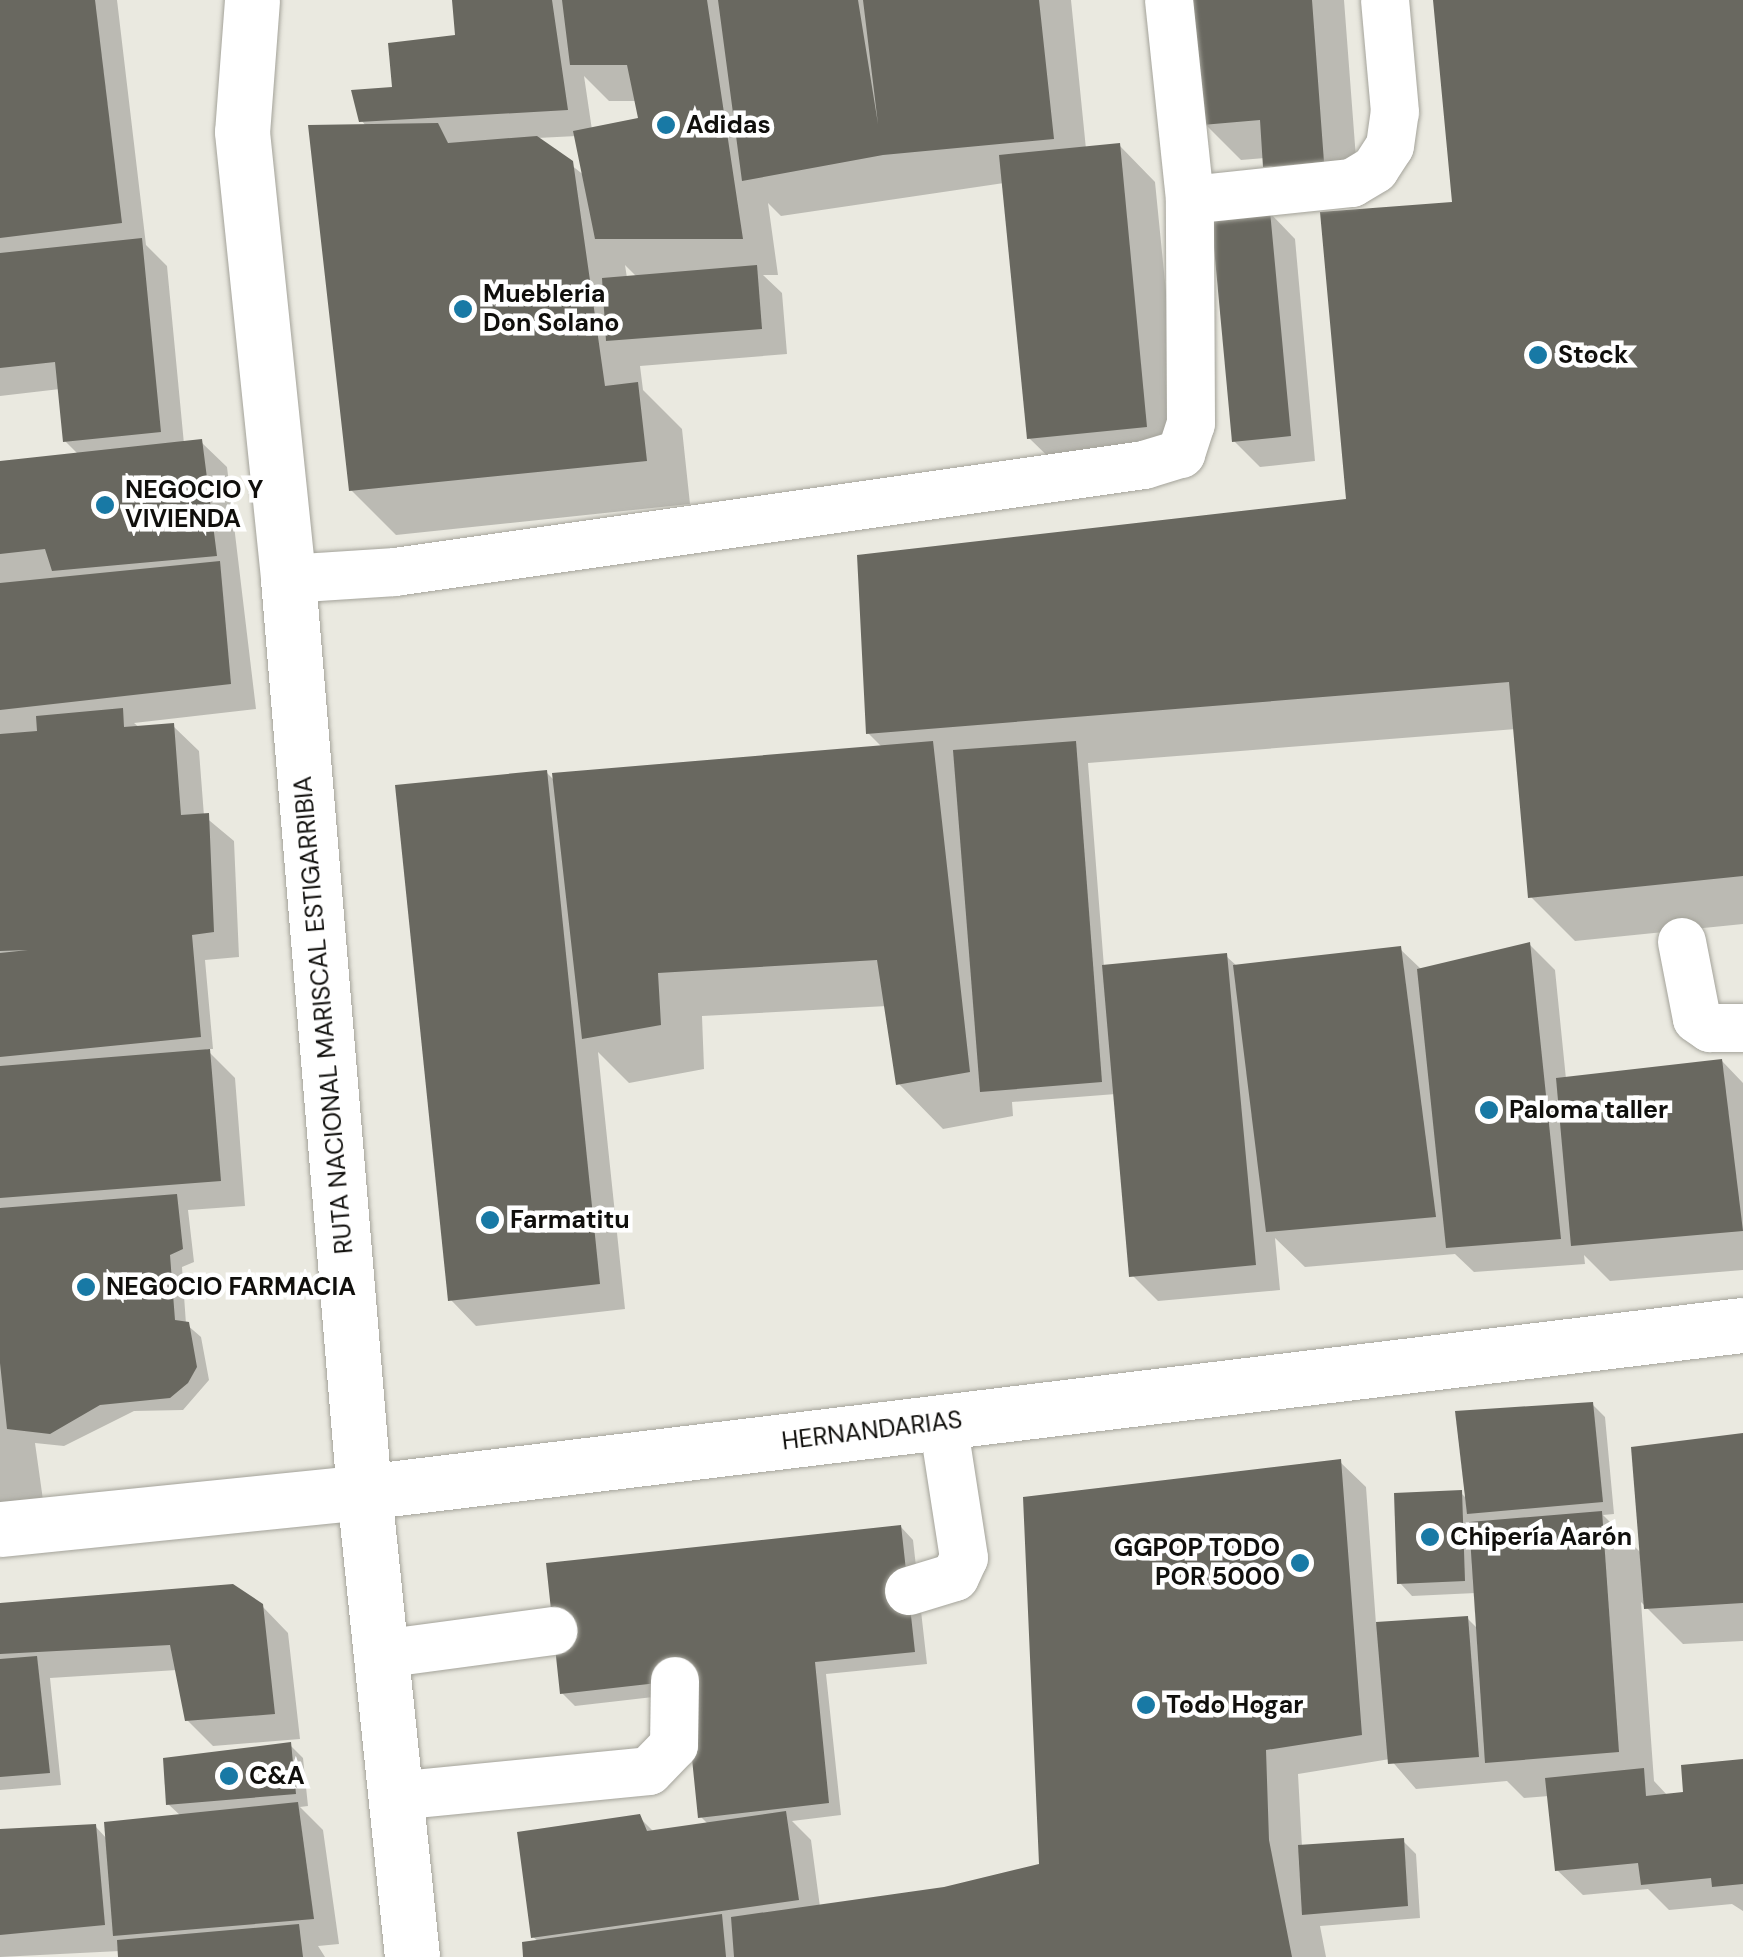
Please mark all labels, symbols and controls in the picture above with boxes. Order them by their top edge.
place label: Adidas [686,110,771,140]
marker: Adidas [655,114,677,136]
place label: Muebleria Don Solano [483,280,620,339]
marker: Muebleria Don Solano [452,298,474,320]
place label: Stock [1558,340,1628,370]
marker: Stock [1527,344,1549,366]
place label: NEGOCIO Y VIVIENDA [125,476,263,535]
marker: NEGOCIO Y VIVIENDA [94,494,116,516]
street label: RUTA NACIONAL MARISCAL ESTIGARRIBIA [288,775,360,1255]
place label: Paloma taller [1509,1095,1668,1125]
marker: Paloma taller [1478,1099,1500,1121]
place label: Farmatitu [510,1205,630,1235]
marker: Farmatitu [479,1209,501,1231]
place label: NEGOCIO FARMACIA [106,1272,356,1302]
marker: NEGOCIO FARMACIA [75,1276,97,1298]
street label: HERNANDARIAS [780,1405,964,1457]
place label: Chipería Aarón [1450,1522,1632,1552]
marker: Chipería Aarón [1419,1526,1441,1548]
place label: GGPOP TODO POR 5000 [1114,1534,1280,1593]
marker: GGPOP TODO POR 5000 [1289,1552,1311,1574]
place label: Todo Hogar [1166,1690,1303,1720]
marker: Todo Hogar [1135,1694,1157,1716]
place label: C&A [249,1761,305,1791]
marker: C&A [218,1765,240,1787]

